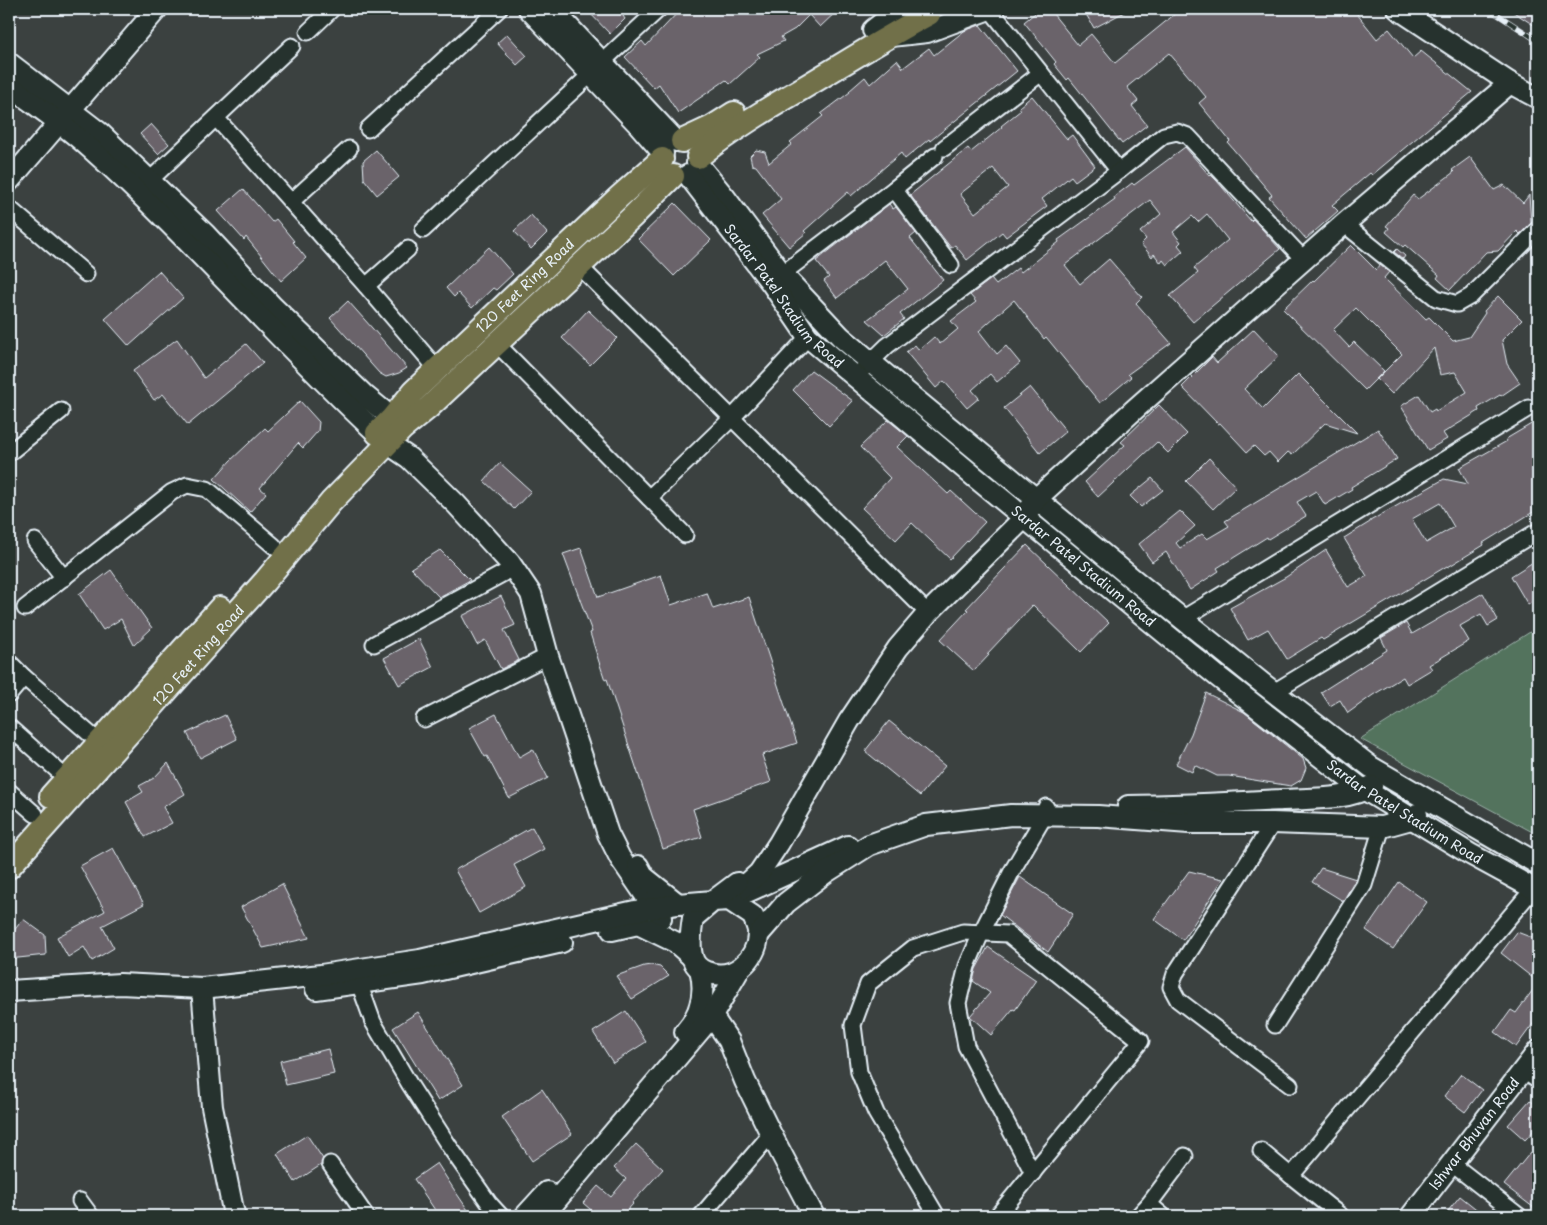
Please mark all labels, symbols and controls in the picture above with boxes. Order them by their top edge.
street label: Sardar Patel Stadium Road [719,219,849,373]
street label: 120 Feet Ring Road [471,234,579,337]
street label: Sardar Patel Stadium Road [1007,500,1160,632]
street label: 120 Feet Ring Road [147,600,249,710]
street label: Sardar Patel Stadium Road [1322,754,1487,869]
street label: Ishwar Bhuvan Road [1424,1072,1524,1194]

